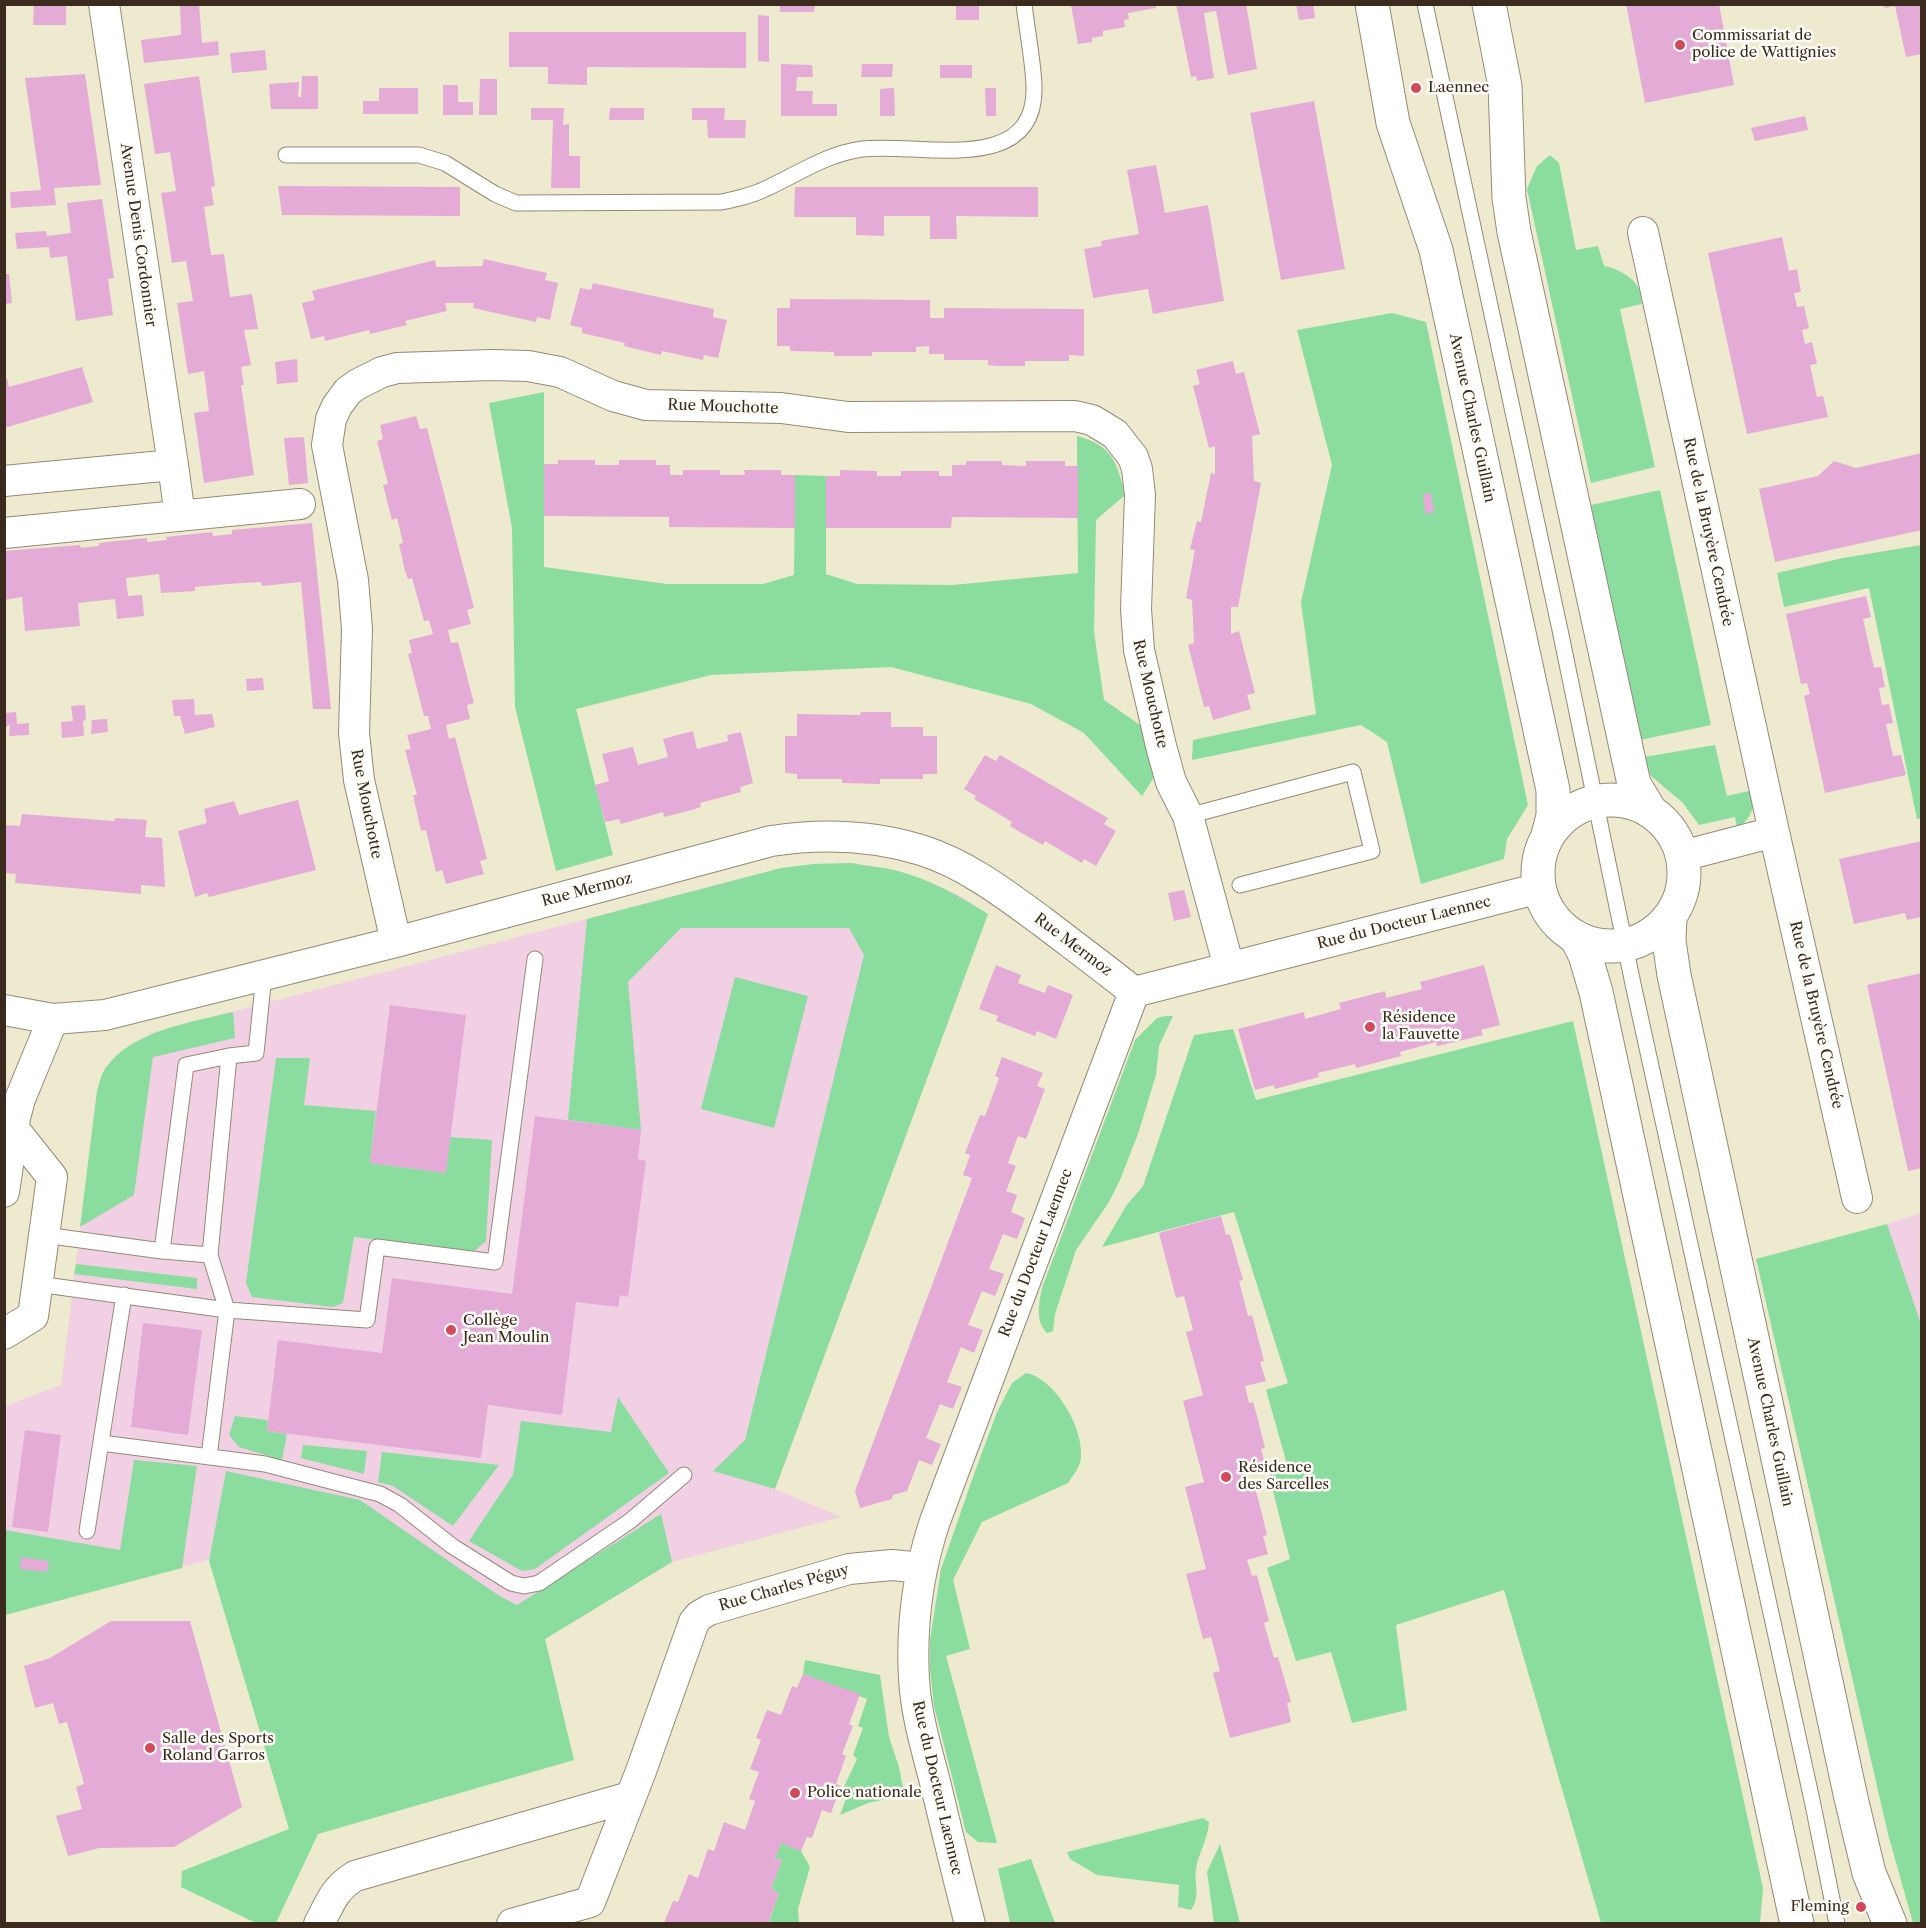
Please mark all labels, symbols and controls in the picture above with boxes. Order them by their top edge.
place label: Commissariat de police de Wattignies [1692,27,1836,62]
marker: Commissariat de police de Wattignies [1673,38,1687,52]
place label: Laennec [1428,79,1489,97]
marker: Laennec [1409,81,1423,95]
street label: Avenue Denis Cordonnier [116,142,160,328]
street label: Avenue Charles Guillain [1445,332,1499,504]
street label: Rue Mouchotte [667,396,779,418]
street label: Rue de la Bruyère Cendrée [1679,436,1737,628]
street label: Rue Mouchotte [1129,638,1171,750]
street label: Rue Mouchotte [347,748,385,860]
street label: Rue Mermoz [540,869,634,911]
street label: Rue du Docteur Laennec [1315,893,1493,953]
street label: Rue Mermoz [1030,910,1116,980]
street label: Rue de la Bruyère Cendrée [1786,919,1846,1111]
place label: Résidence la Fauvette [1382,1009,1460,1044]
marker: Résidence la Fauvette [1363,1020,1377,1034]
street label: Rue du Docteur Laennec [996,1166,1076,1340]
place label: Collège Jean Moulin [463,1312,549,1347]
marker: Collège Jean Moulin [444,1323,458,1337]
street label: Avenue Charles Guillain [1743,1336,1797,1508]
place label: Résidence des Sarcelles [1238,1459,1329,1494]
marker: Résidence des Sarcelles [1219,1470,1233,1484]
street label: Rue Charles Péguy [717,1561,851,1615]
street label: Rue du Docteur Laennec [908,1699,966,1877]
place label: Salle des Sports Roland Garros [162,1730,274,1765]
marker: Salle des Sports Roland Garros [143,1741,157,1755]
place label: Police nationale [807,1784,922,1802]
marker: Police nationale [788,1786,802,1800]
place label: Fleming [1791,1898,1849,1916]
marker: Fleming [1854,1900,1868,1914]

